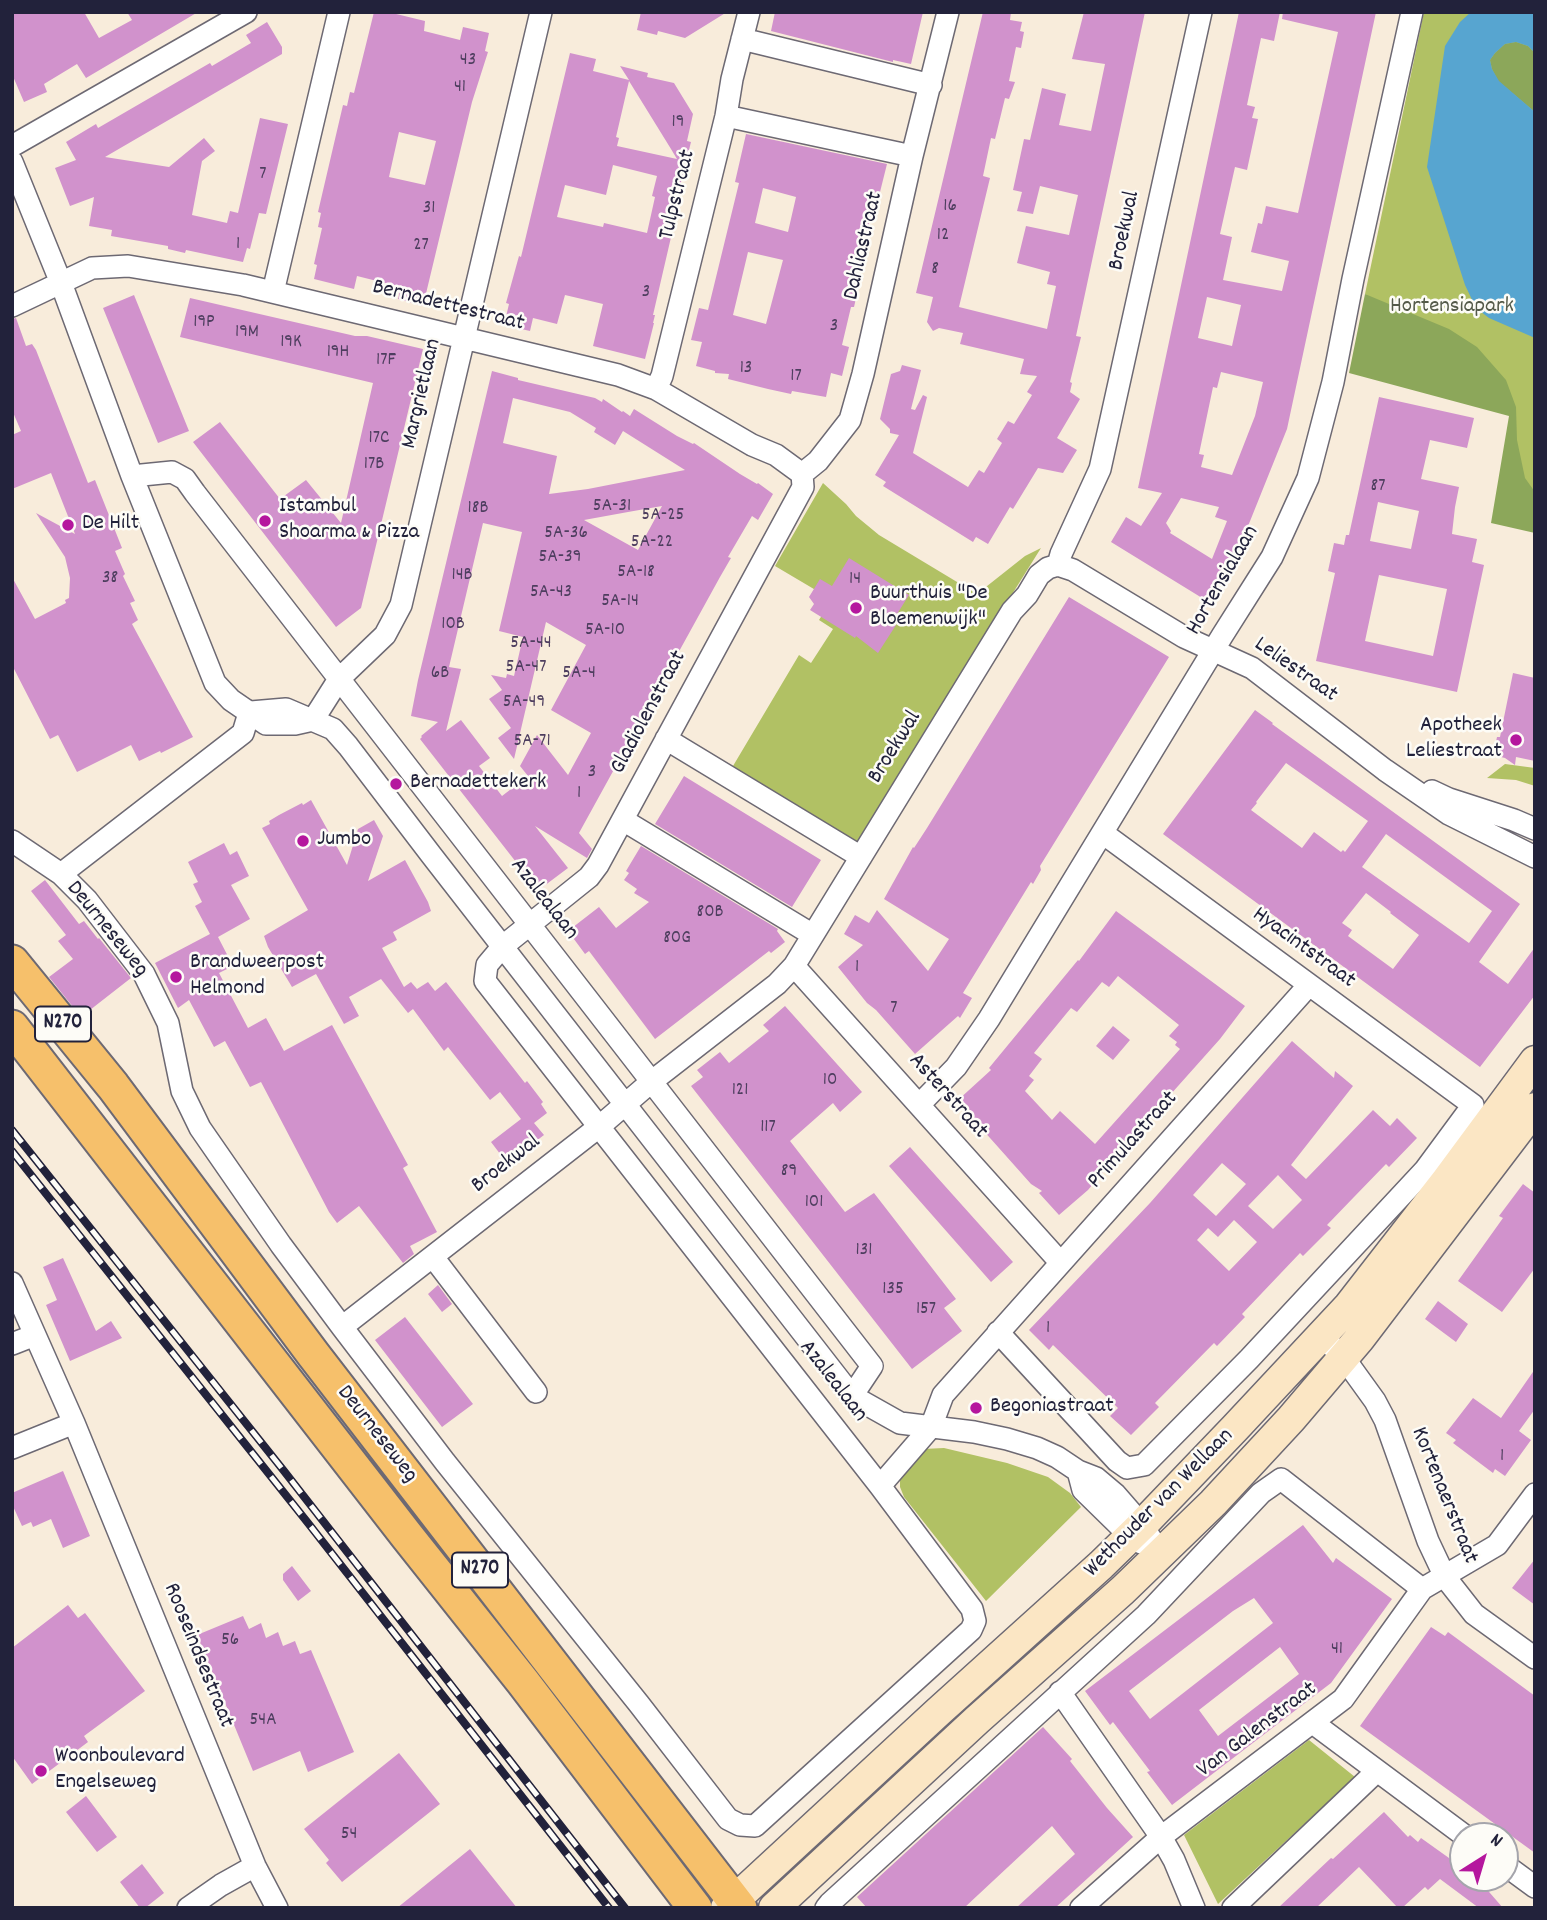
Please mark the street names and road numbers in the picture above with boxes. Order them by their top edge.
street label: Tulpstraat [654,147,704,243]
street label: Dahliastraat [839,189,891,303]
street label: Broekwal [1104,189,1148,273]
street label: Bernadettestraat [369,275,527,339]
street label: Margrietlaan [397,336,449,452]
street label: Hortensialaan [1182,521,1266,641]
street label: Leliestraat [1248,632,1342,710]
street label: Gladiolenstraat [606,646,694,780]
street label: Broekwal [863,707,929,789]
street label: Azalealaan [503,854,583,946]
street label: Deurneseweg [59,876,153,984]
street label: Hyacintstraat [1246,902,1360,996]
road number: N270 [35,1006,91,1042]
street label: Asterstraat [901,1048,993,1146]
street label: Primulastraat [1083,1086,1185,1196]
street label: Broekwal [467,1129,547,1201]
street label: Azalealaan [792,1336,872,1428]
street label: Deurneseweg [329,1381,423,1489]
street label: Wethouder van Wellaan [1080,1424,1240,1584]
street label: Kortenaerstraat [1403,1424,1483,1568]
road number: N270 [452,1552,508,1588]
street label: Rooseindsestraat [155,1580,239,1732]
street label: Van Galenstraat [1193,1677,1323,1785]

